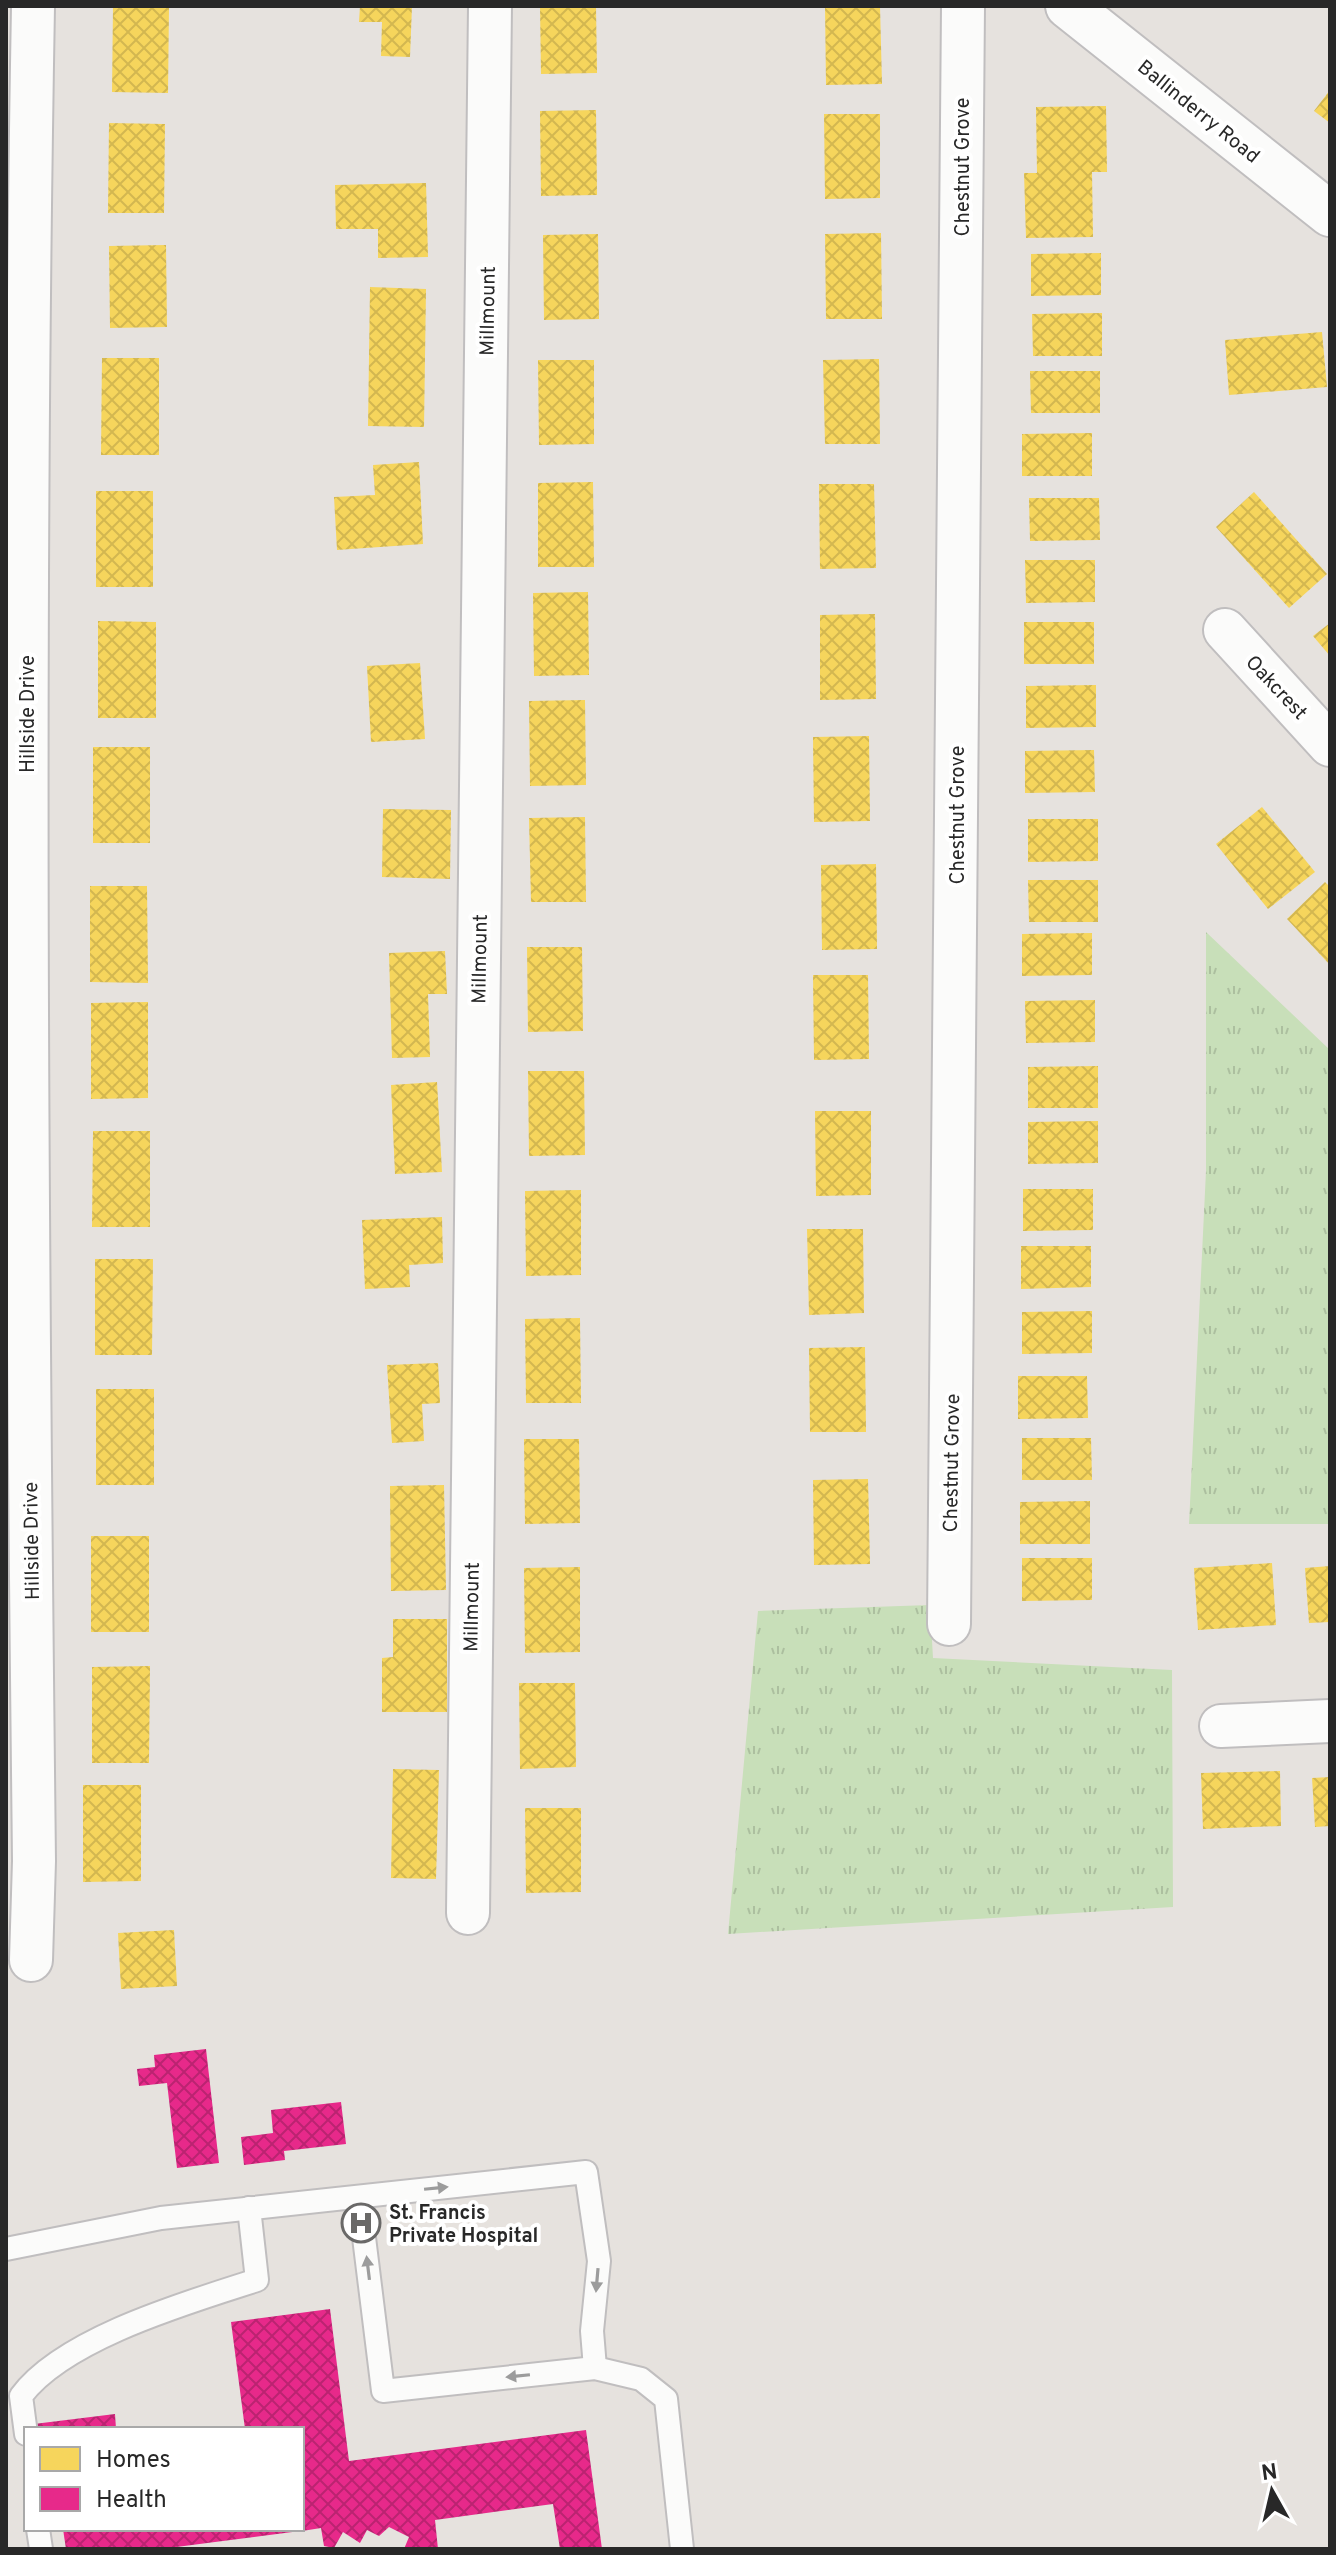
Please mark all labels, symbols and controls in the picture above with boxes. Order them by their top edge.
street label: Ballinderry Road [1131,55,1264,170]
street label: Chestnut Grove [951,98,977,236]
street label: Millmount [475,266,503,356]
street label: Oakcrest [1239,650,1312,726]
street label: Hillside Drive [16,655,42,773]
street label: Chestnut Grove [946,746,972,884]
street label: Millmount [467,914,495,1004]
street label: Chestnut Grove [939,1393,967,1533]
street label: Hillside Drive [19,1482,47,1600]
street label: Millmount [459,1562,487,1652]
one-way arrow [424,2182,449,2195]
place label: St. Francis Private Hospital [389,2201,538,2250]
hospital icon: St. Francis Private Hospital [340,2202,382,2244]
one-way arrow [361,2255,374,2280]
one-way arrow [590,2268,603,2293]
one-way arrow [505,2370,530,2383]
legend [24,2427,304,2531]
text: Homes [96,2446,171,2476]
north arrow [1232,2451,1312,2531]
text: N [1260,2459,1279,2488]
text: Health [96,2486,167,2516]

